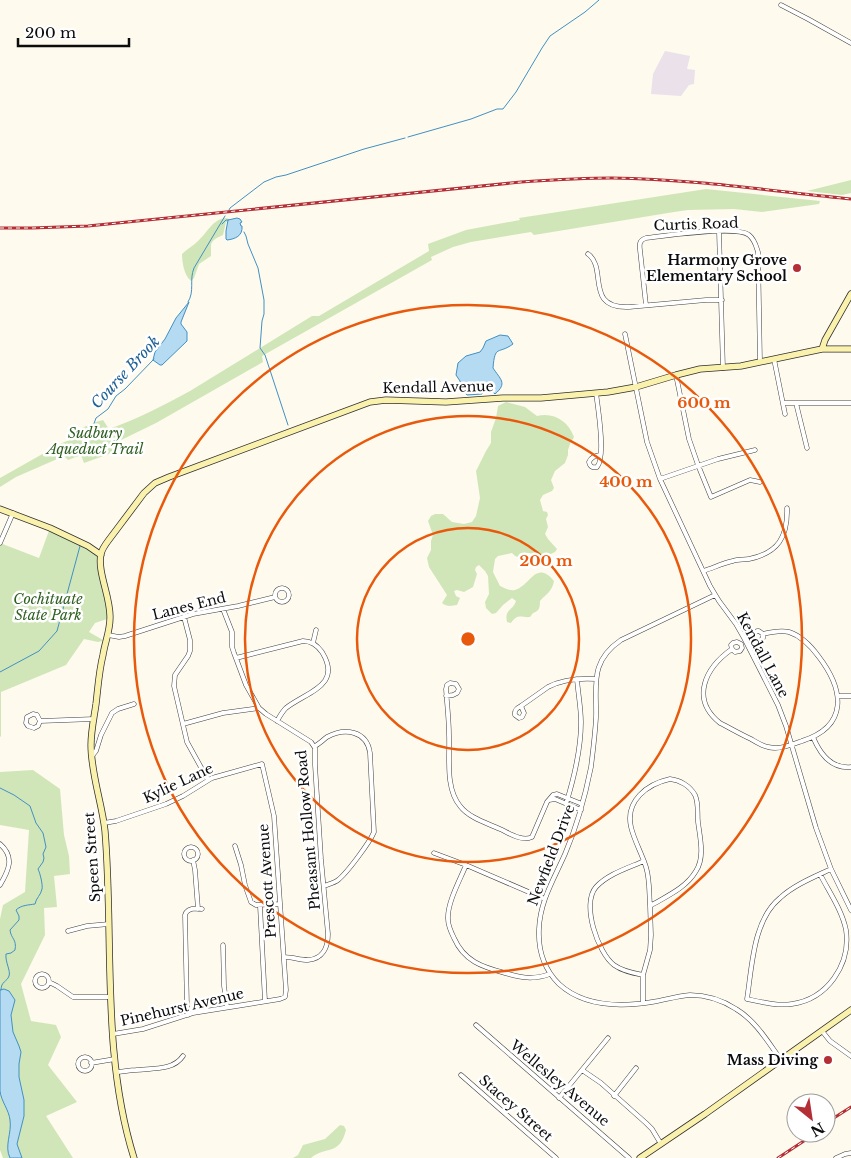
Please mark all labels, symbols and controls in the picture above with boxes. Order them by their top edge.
scale bar [18,15,129,47]
text: 200 m [25,23,76,42]
street label: Curtis Road [653,214,739,234]
place label: Harmony Grove Elementary School [646,251,787,285]
marker: Harmony Grove Elementary School [791,262,803,274]
water label: Course Brook [87,332,163,412]
street label: Kendall Avenue [382,377,494,397]
text: 600 m [677,393,731,412]
park label: Sudbury Aqueduct Trail [45,424,144,458]
text: 400 m [599,472,653,491]
text: 200 m [520,551,573,570]
street label: Lanes End [150,588,228,624]
park label: Cochituate State Park [13,590,83,624]
street label: Kendall Lane [733,609,793,701]
centre of rings [459,630,477,648]
street label: Pheasant Hollow Road [292,749,324,911]
street label: Kylie Lane [140,759,216,807]
street label: Newfield Drive [523,802,579,908]
street label: Speen Street [80,811,104,903]
street label: Prescott Avenue [254,823,280,939]
street label: Pinehurst Avenue [119,984,245,1030]
street label: Wellesley Avenue [506,1035,614,1130]
place label: Mass Diving [727,1051,818,1069]
marker: Mass Diving [822,1054,834,1066]
street label: Stacey Street [475,1071,557,1145]
north arrow [786,1093,836,1143]
text: N [807,1118,828,1140]

